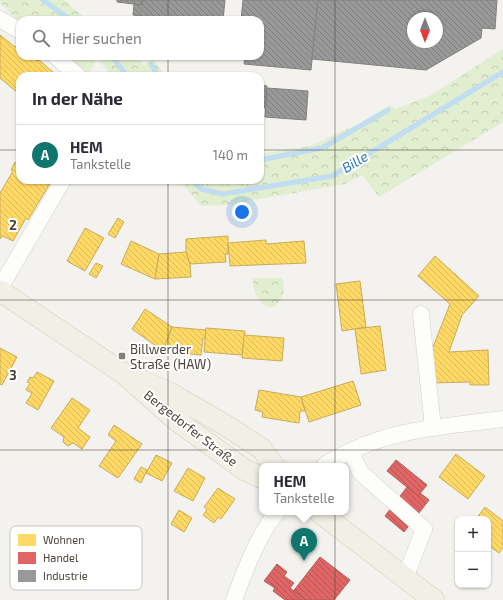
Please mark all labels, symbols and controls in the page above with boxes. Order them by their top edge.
north arrow [407,12,443,48]
search box [16,16,264,60]
icon: search [30,27,52,49]
text: Hier suchen [62,29,142,47]
text: In der Nähe [32,88,123,108]
text: HEM [70,138,103,156]
text: A [41,147,49,163]
text: 140 m [213,147,248,163]
water label: Bille [338,147,371,176]
text: Tankstelle [70,156,131,172]
your location [232,202,252,222]
text: 2 [9,217,17,233]
place label: Billwerder Straße (HAW) [130,341,211,372]
marker: Billwerder Straße (HAW) [117,351,127,361]
text: 3 [9,367,17,383]
street label: Bergedorfer Straße [141,386,241,470]
popup [259,463,349,515]
text: HEM [274,472,306,490]
text: Tankstelle [274,490,334,506]
map controls [455,516,491,588]
button: + [455,516,491,552]
legend [10,526,142,590]
pin: A [291,528,317,561]
text: Wohnen [43,533,85,546]
text: Handel [43,551,79,564]
button: − [455,552,491,588]
text: Industrie [43,569,88,582]

